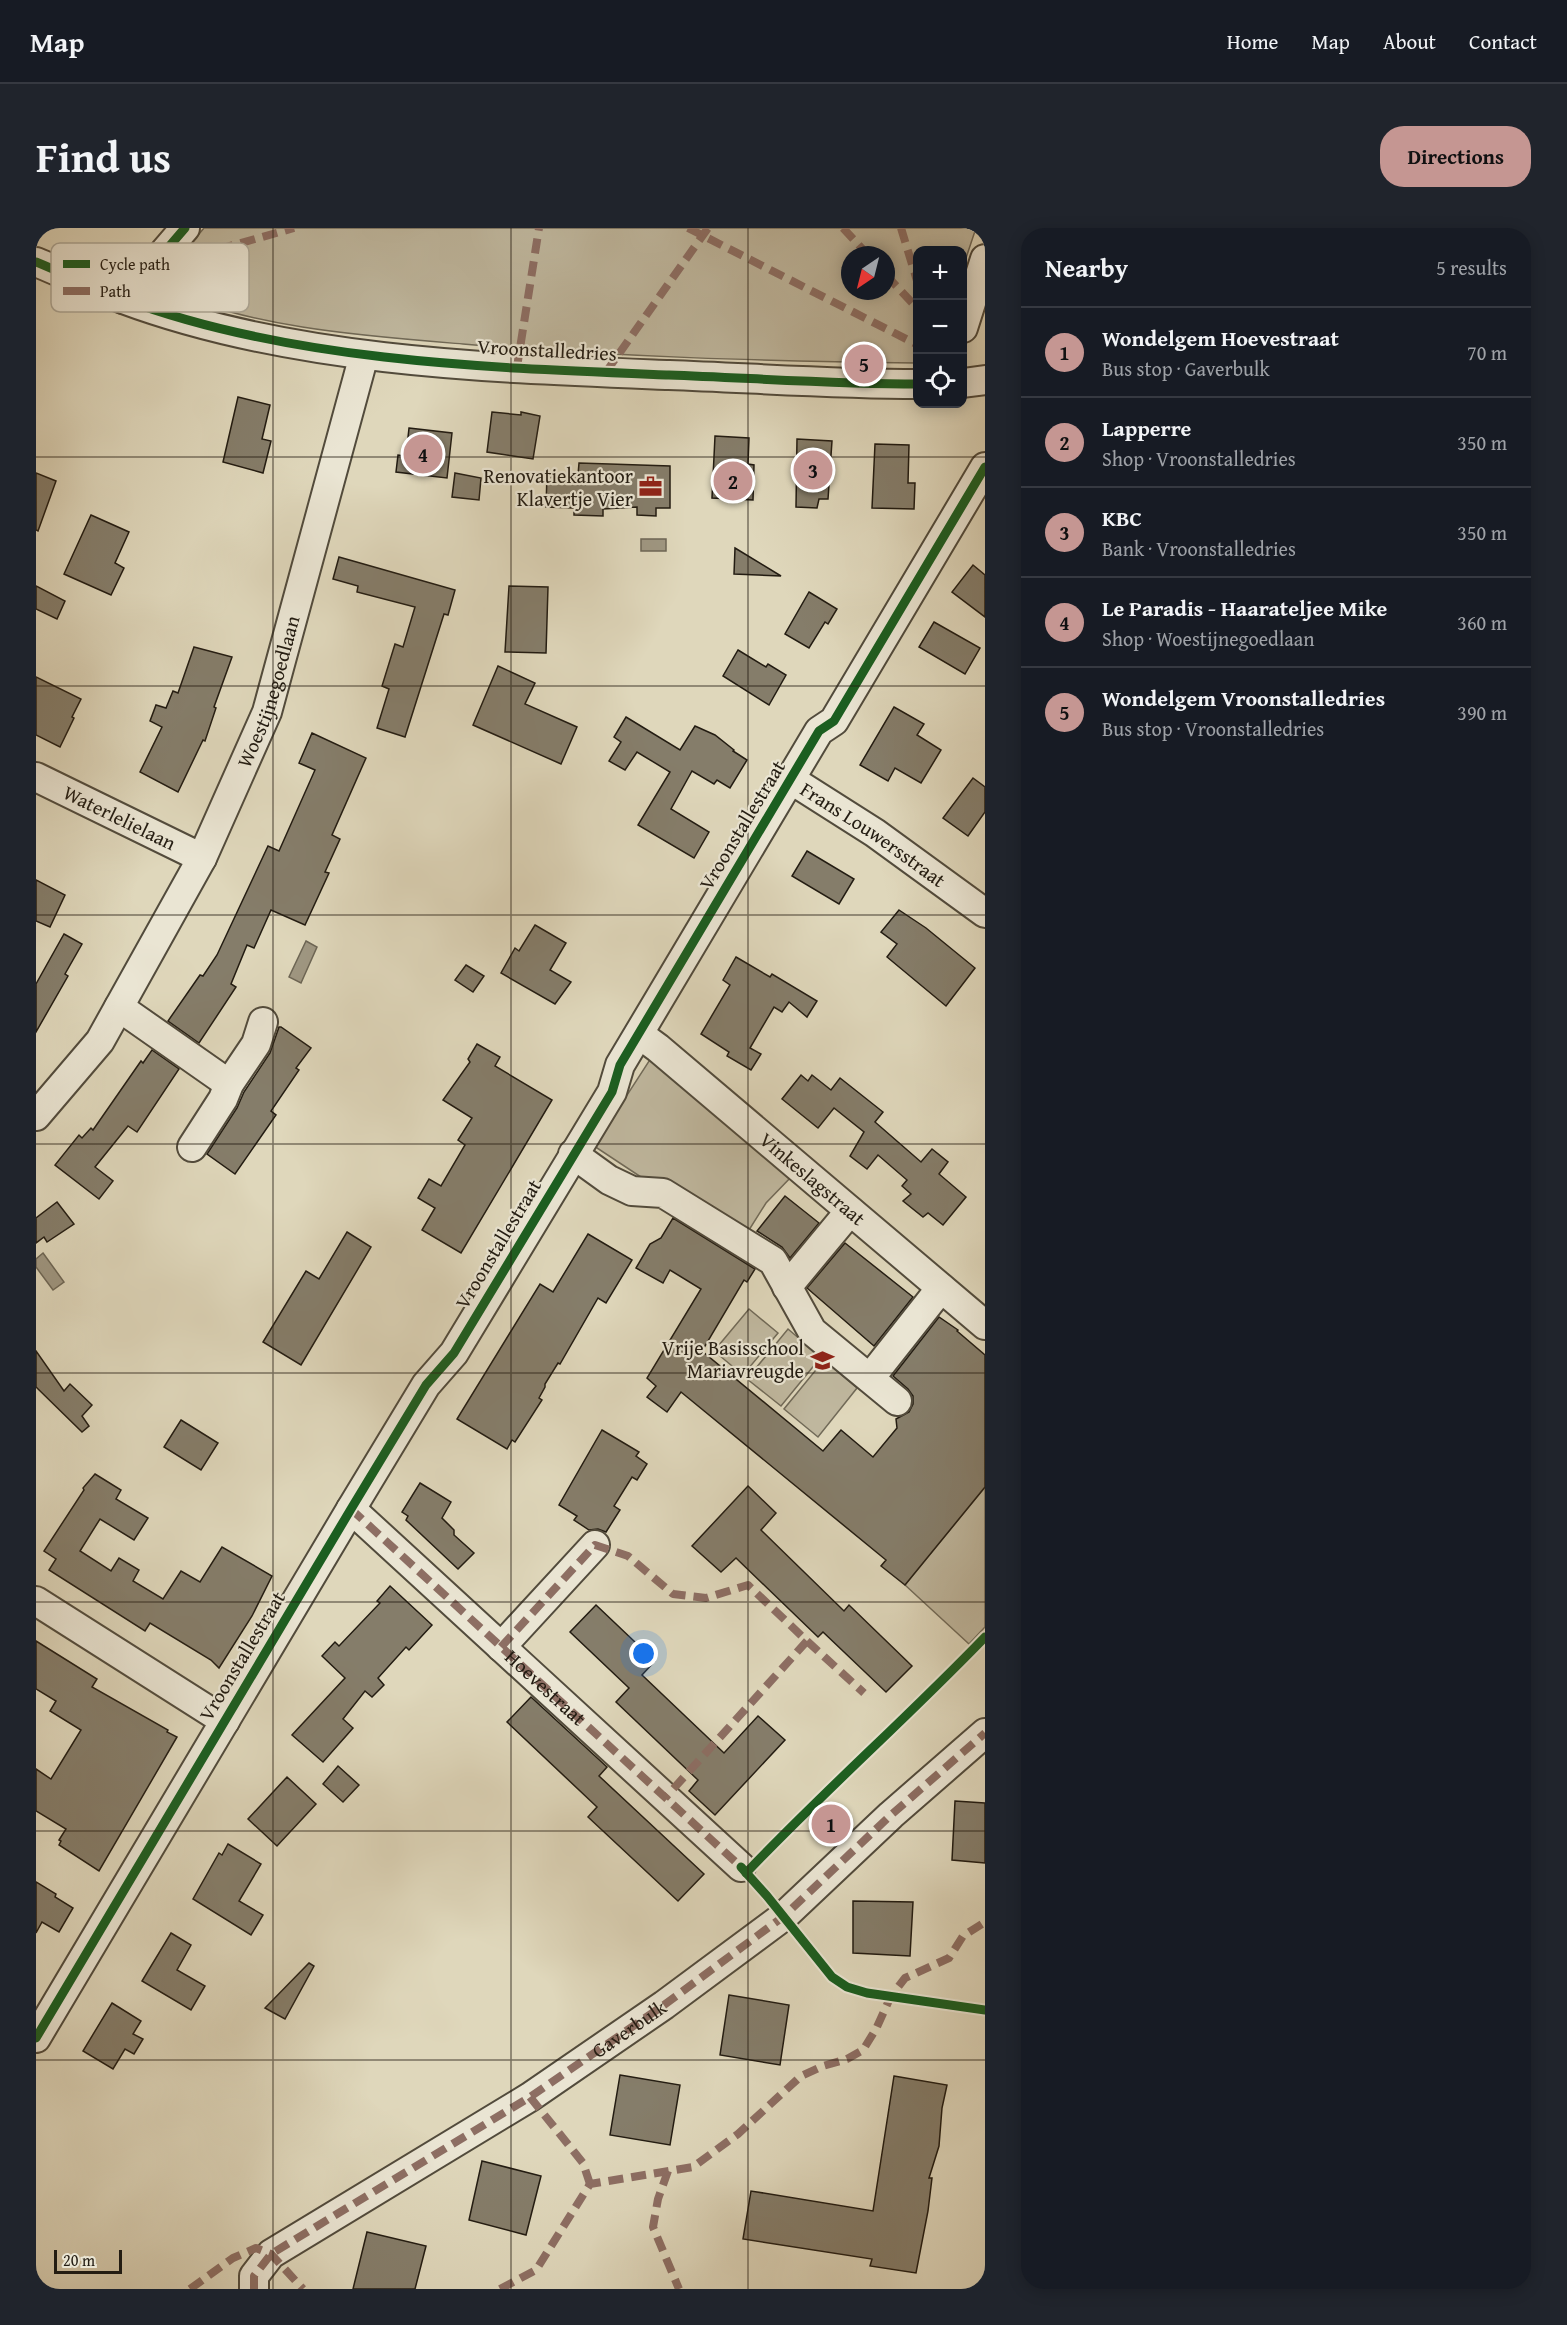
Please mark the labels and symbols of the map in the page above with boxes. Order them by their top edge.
legend [51,243,249,312]
north arrow [841,246,895,300]
text: Cycle path [100,252,170,276]
text: Path [100,279,131,303]
street label: Vroonstalledries [477,331,618,368]
pin: 5 [844,342,884,386]
pin: 4 [404,432,442,476]
pin: 3 [794,448,832,492]
pin: 2 [714,458,752,504]
place label: Renovatiekantoor Klavertje Vier [483,461,633,513]
office icon: Renovatiekantoor Klavertje Vier [638,474,664,500]
street label: Woestijnegoedlaan [229,612,307,772]
street label: Vroonstallestraat [691,754,792,895]
street label: Frans Louwersstraat [795,774,952,894]
street label: Waterlelielaan [59,778,181,857]
street label: Vinkeslagstraat [753,1125,872,1232]
street label: Vroonstallestraat [447,1173,548,1314]
place label: Vrije Basisschool Mariavreugde [662,1333,804,1385]
school or university icon: Vrije Basisschool Mariavreugde [809,1347,835,1373]
street label: Vroonstallestraat [191,1585,292,1726]
your location [629,1639,658,1668]
street label: Hoevestraat [499,1642,593,1732]
pin: 1 [812,1802,850,1846]
street label: Gaverbulk [586,1992,673,2065]
scale bar [54,2247,122,2274]

